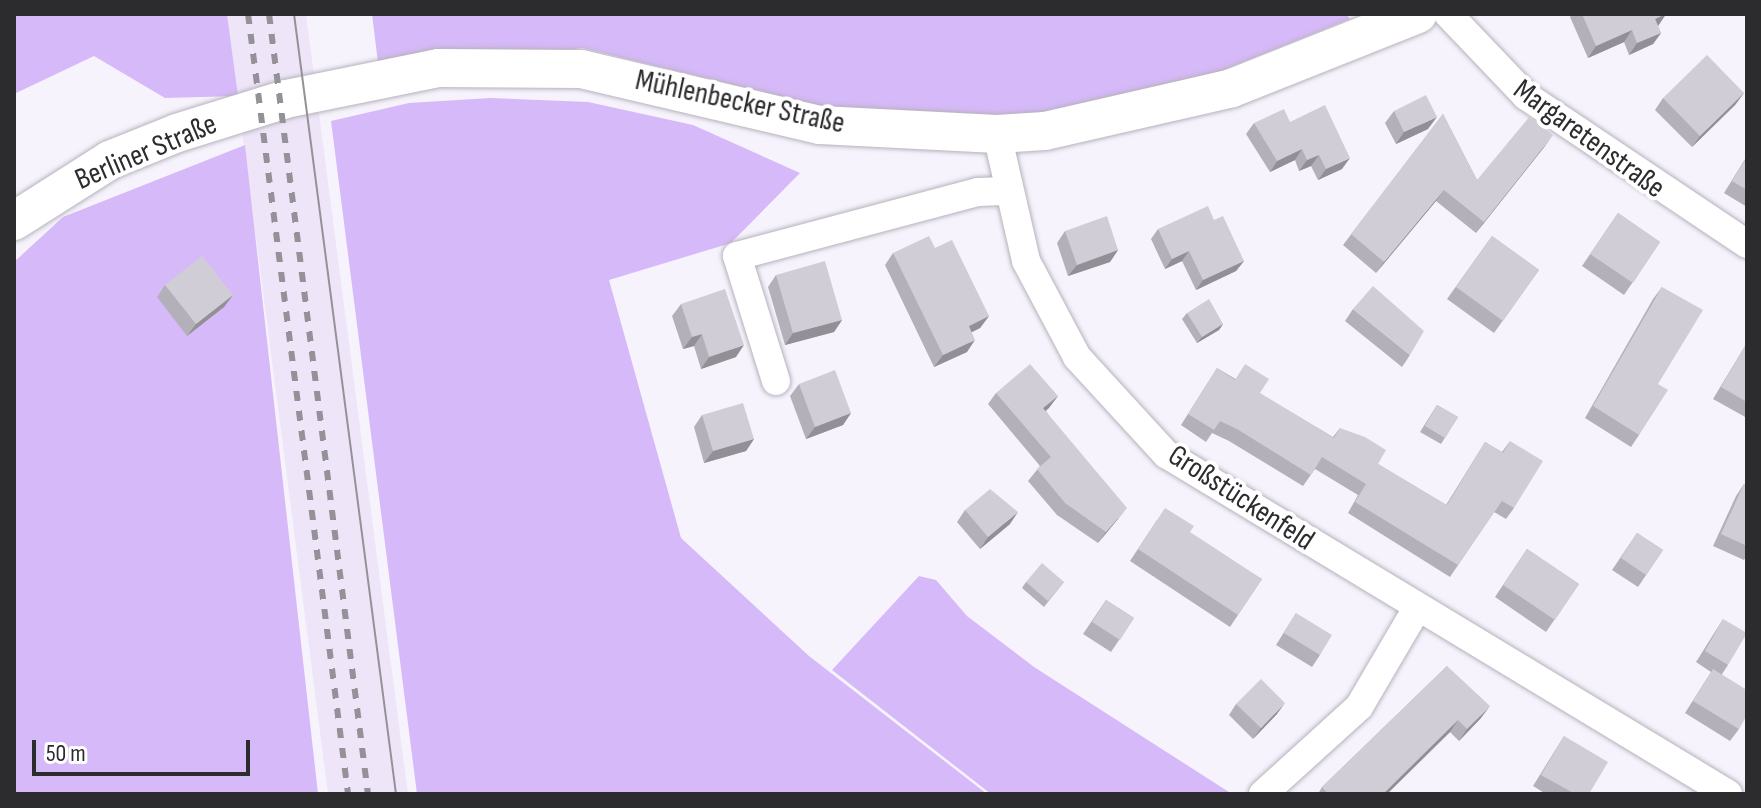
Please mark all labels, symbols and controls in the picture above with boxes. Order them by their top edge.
street label: Mühlenbecker Straße [632,62,848,142]
street label: Margaretenstraße [1506,72,1672,206]
street label: Berliner Straße [70,106,222,198]
street label: Großstückenfeld [1161,438,1321,558]
scale bar [36,724,254,774]
text: 50 m [46,739,86,768]

